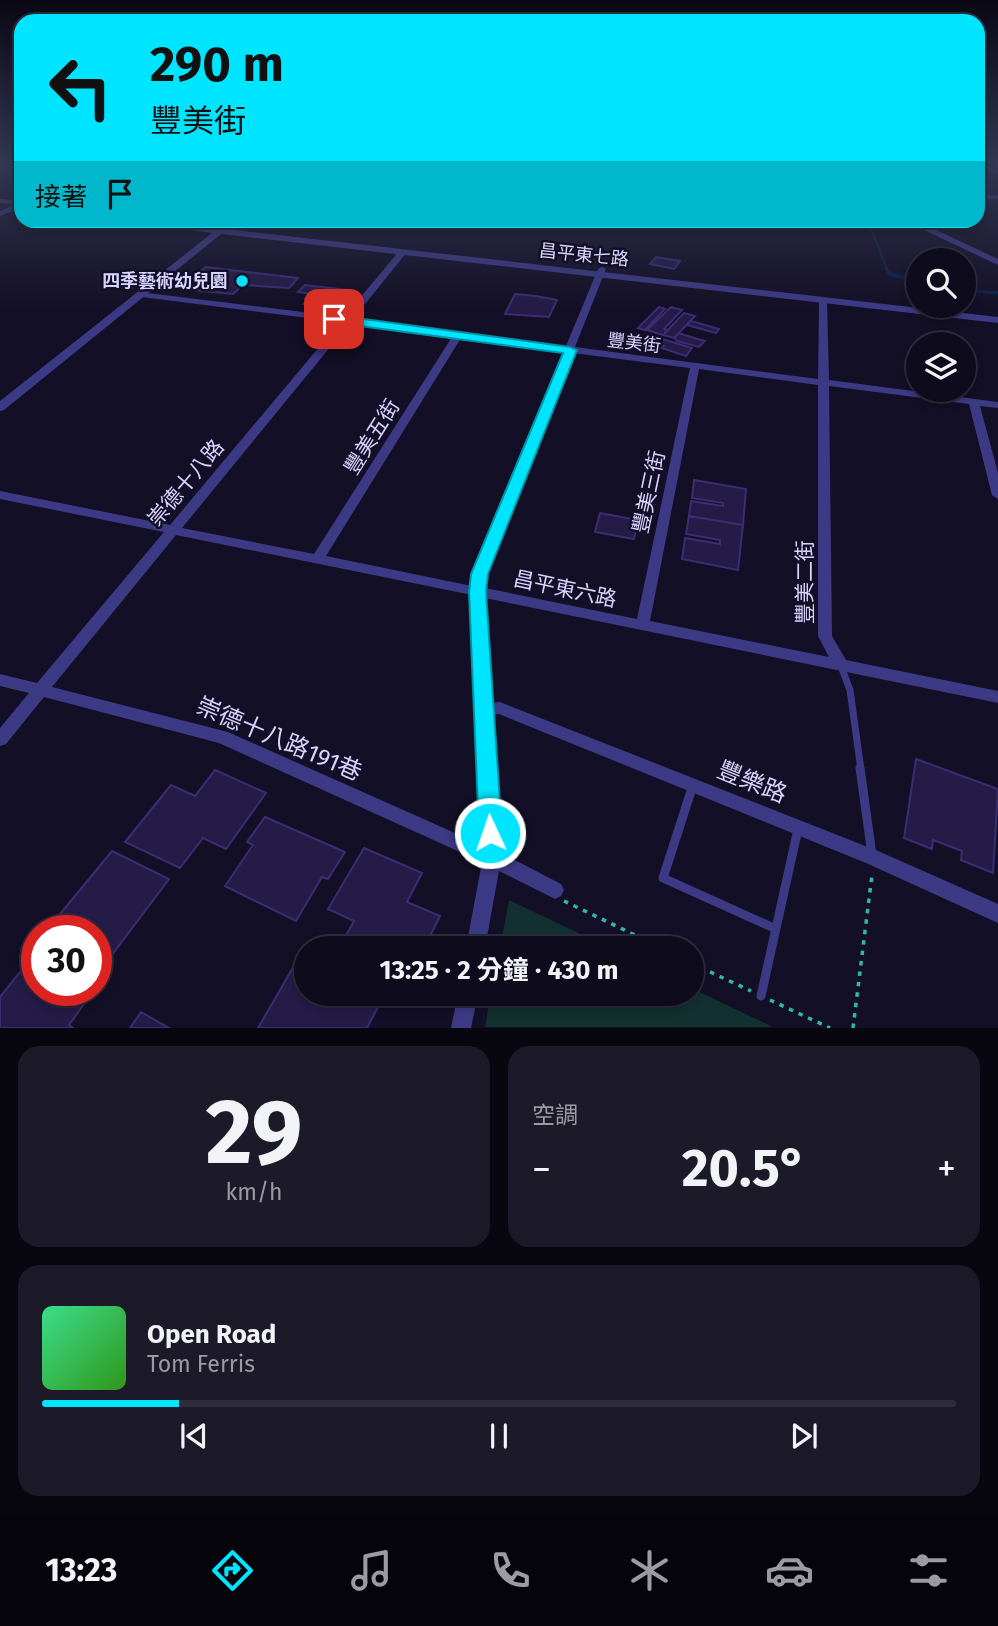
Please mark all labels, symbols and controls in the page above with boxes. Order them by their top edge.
text: 290 m [150,35,284,94]
icon: left [35,42,126,133]
text: 豐美街 [150,102,246,140]
icon: arrive [101,175,139,213]
text: 接著 [35,182,87,213]
street label: 昌平東七路 [538,239,630,271]
map controls [906,248,976,402]
button: search [906,248,976,318]
place label: 四季藝術幼兒園 [102,270,228,292]
marker: 四季藝術幼兒園 [234,273,250,289]
pin [304,289,364,349]
icon: arrive [315,300,353,338]
street label: 豐美街 [606,329,662,357]
button: layers [906,332,976,402]
street label: 豐美五街 [339,394,405,480]
street label: 崇德十八路 [142,434,230,532]
street label: 豐美三街 [628,448,670,536]
street label: 豐美二街 [792,540,818,624]
street label: 昌平東六路 [511,565,619,613]
street label: 崇德十八路191巷 [192,692,366,786]
street label: 豐樂路 [713,756,791,808]
position arrow [453,796,527,870]
speed limit sign: 30 [21,915,112,1006]
text: 13:25 · 2 分鐘 · 430 m [379,955,619,986]
text: 29 [205,1078,303,1187]
text: 空調 [532,1101,578,1129]
text: 20.5° [682,1137,806,1200]
text: − [532,1146,551,1192]
text: + [937,1146,956,1192]
text: km/h [226,1178,282,1206]
text: Open Road [147,1319,276,1350]
text: Tom Ferris [147,1350,255,1378]
icon: previous [175,1417,213,1455]
icon: pause [480,1417,518,1455]
icon: next [785,1417,823,1455]
icon: directions [208,1546,257,1595]
icon: music [347,1546,396,1595]
icon: phone [486,1546,535,1595]
icon: climate [625,1546,674,1595]
icon: car [765,1546,814,1595]
icon: filters [904,1546,953,1595]
text: 13:23 [45,1551,117,1589]

